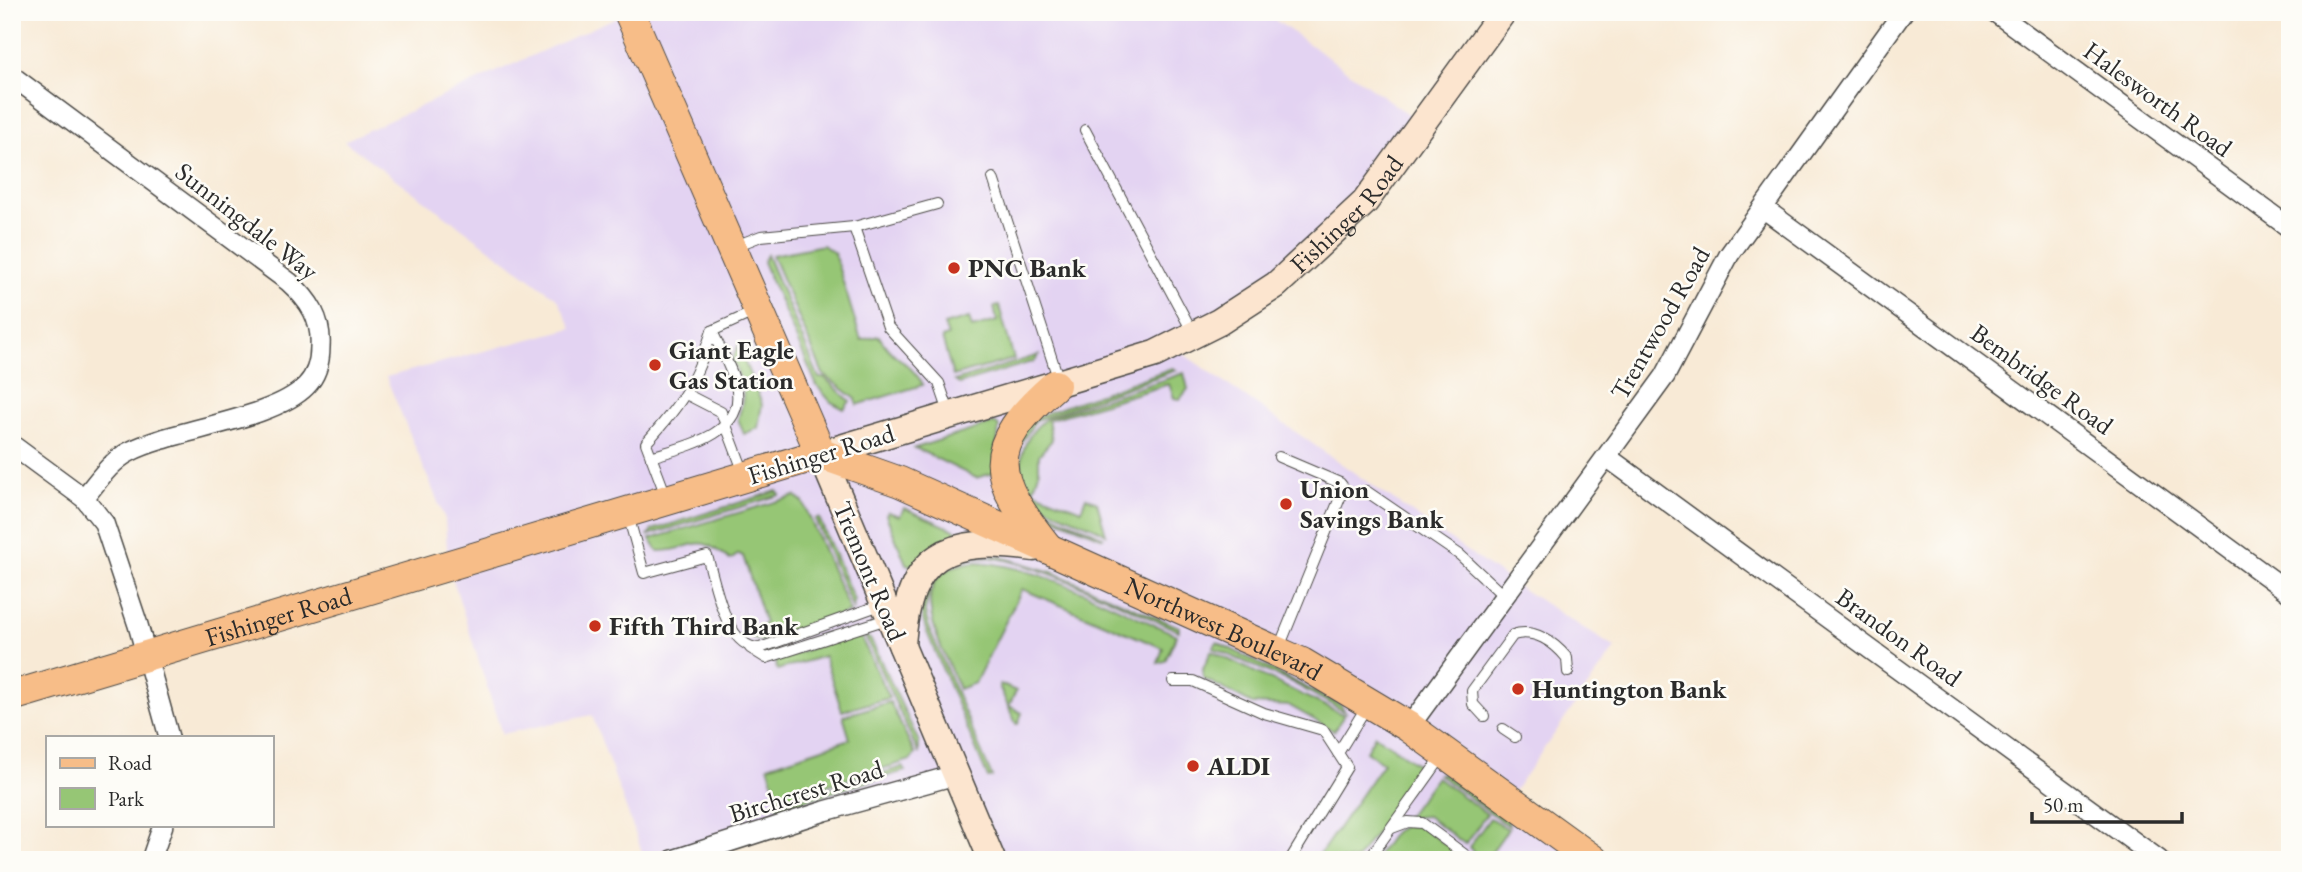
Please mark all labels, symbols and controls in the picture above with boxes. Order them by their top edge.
street label: Halesworth Road [2077,33,2240,165]
street label: Fishinger Road [1282,147,1411,281]
street label: Sunningdale Way [169,155,326,288]
street label: Trentwood Road [1602,240,1718,406]
place label: PNC Bank [968,251,1087,285]
marker: PNC Bank [946,260,962,276]
street label: Bembridge Road [1964,316,2121,443]
place label: Giant Eagle Gas Station [669,333,794,397]
marker: Giant Eagle Gas Station [647,357,663,373]
street label: Fishinger Road [744,415,899,492]
place label: Union Savings Bank [1300,472,1444,536]
street label: Tremont Road [825,496,915,647]
marker: Union Savings Bank [1278,496,1294,512]
street label: Northwest Boulevard [1119,568,1330,689]
street label: Fishinger Road [201,578,357,654]
street label: Brandon Road [1829,580,1969,695]
place label: Fifth Third Bank [609,609,799,643]
marker: Fifth Third Bank [587,618,603,634]
place label: Huntington Bank [1532,672,1727,706]
marker: Huntington Bank [1510,681,1526,697]
legend [46,736,273,826]
text: Road [108,749,152,776]
place label: ALDI [1206,749,1271,783]
street label: Birchcrest Road [725,751,888,831]
marker: ALDI [1185,758,1201,774]
scale bar [2032,781,2183,825]
text: Park [108,785,145,812]
text: 50 m [2043,791,2084,818]

